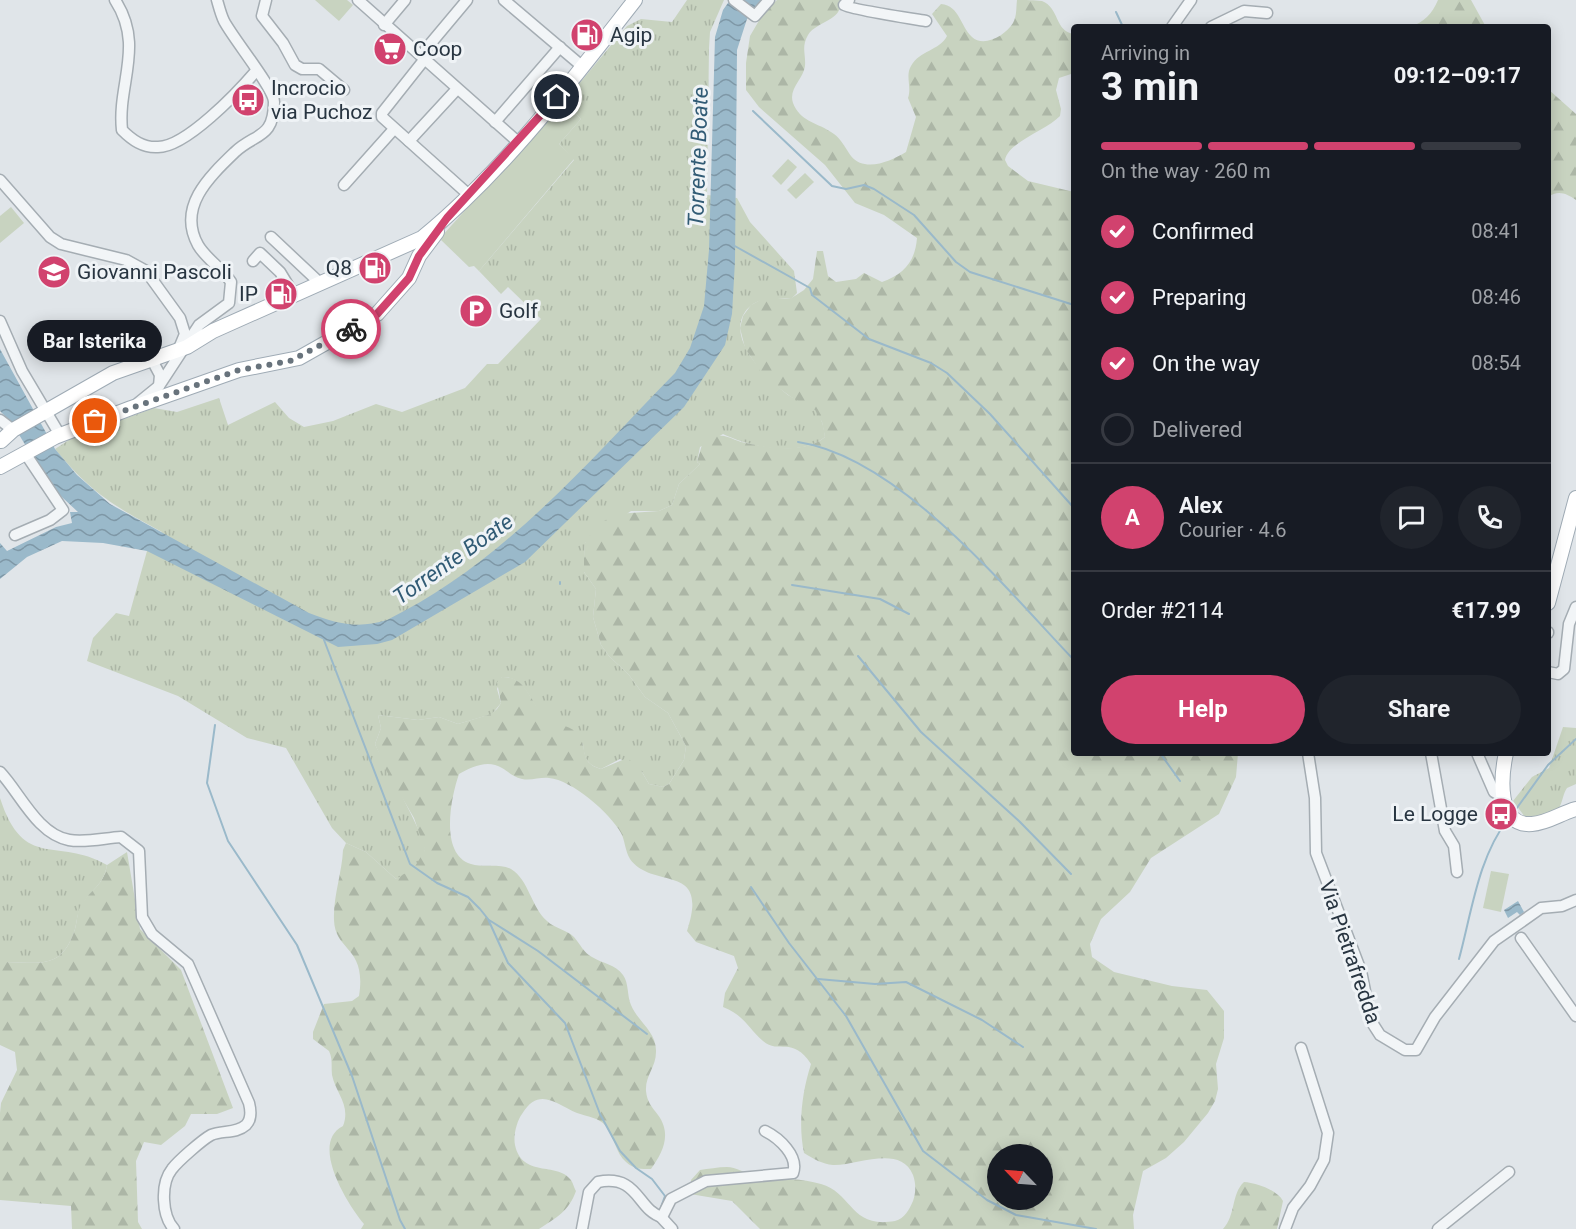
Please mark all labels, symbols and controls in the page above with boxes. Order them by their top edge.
fuel station icon: Agip [569,17,605,53]
place label: Agip [610,23,652,47]
supermarket icon: Coop [372,31,408,67]
place label: Coop [413,37,462,61]
text: Arriving in [1101,41,1190,65]
text: 09:12–09:17 [1394,63,1521,88]
text: 3 min [1101,64,1199,110]
pin [531,71,582,122]
place label: Incrocio via Puchoz [271,76,373,124]
icon: home [540,80,573,113]
bus stop icon: Incrocio via Puchoz [230,82,266,118]
water label: Torrente Boate [683,86,713,228]
text: On the way · 260 m [1101,159,1270,183]
icon: check [1101,215,1134,248]
text: Confirmed [1152,219,1254,244]
text: 08:41 [1471,219,1521,243]
fuel station icon: Q8 [357,250,393,286]
school or university icon: Giovanni Pascoli [36,254,72,290]
place label: Q8 [326,256,352,280]
place label: Giovanni Pascoli [77,260,232,284]
fuel station icon: IP [263,276,299,312]
icon: check [1101,281,1134,314]
place label: IP [239,282,258,306]
text: Preparing [1152,285,1246,310]
text: 08:46 [1471,285,1521,309]
parking icon: Golf [458,293,494,329]
courier [321,299,381,359]
place label: Golf [499,299,538,323]
icon: bike [335,313,368,346]
callout: Bar Isterika [28,319,162,361]
text: Bar Isterika [43,329,146,353]
icon: check [1101,347,1134,380]
text: On the way [1152,351,1260,376]
text: 08:54 [1471,351,1521,375]
pin [69,395,120,446]
icon: bag [78,404,111,437]
text: Delivered [1152,417,1242,442]
button: chat [1380,486,1443,549]
button: phone [1458,486,1521,549]
text: Alex [1179,493,1223,518]
text: A [1125,505,1140,530]
water label: Torrente Boate [388,509,518,609]
text: Courier · 4.6 [1179,518,1286,542]
text: Order #2114 [1101,598,1223,623]
text: €17.99 [1452,598,1521,623]
button: Help [1101,675,1305,744]
button: Share [1317,675,1521,744]
bus stop icon: Le Logge [1483,796,1519,832]
place label: Le Logge [1392,802,1478,826]
street label: Via Pietrafredda [1314,877,1386,1027]
north arrow [987,1144,1053,1210]
map controls [987,1144,1053,1210]

